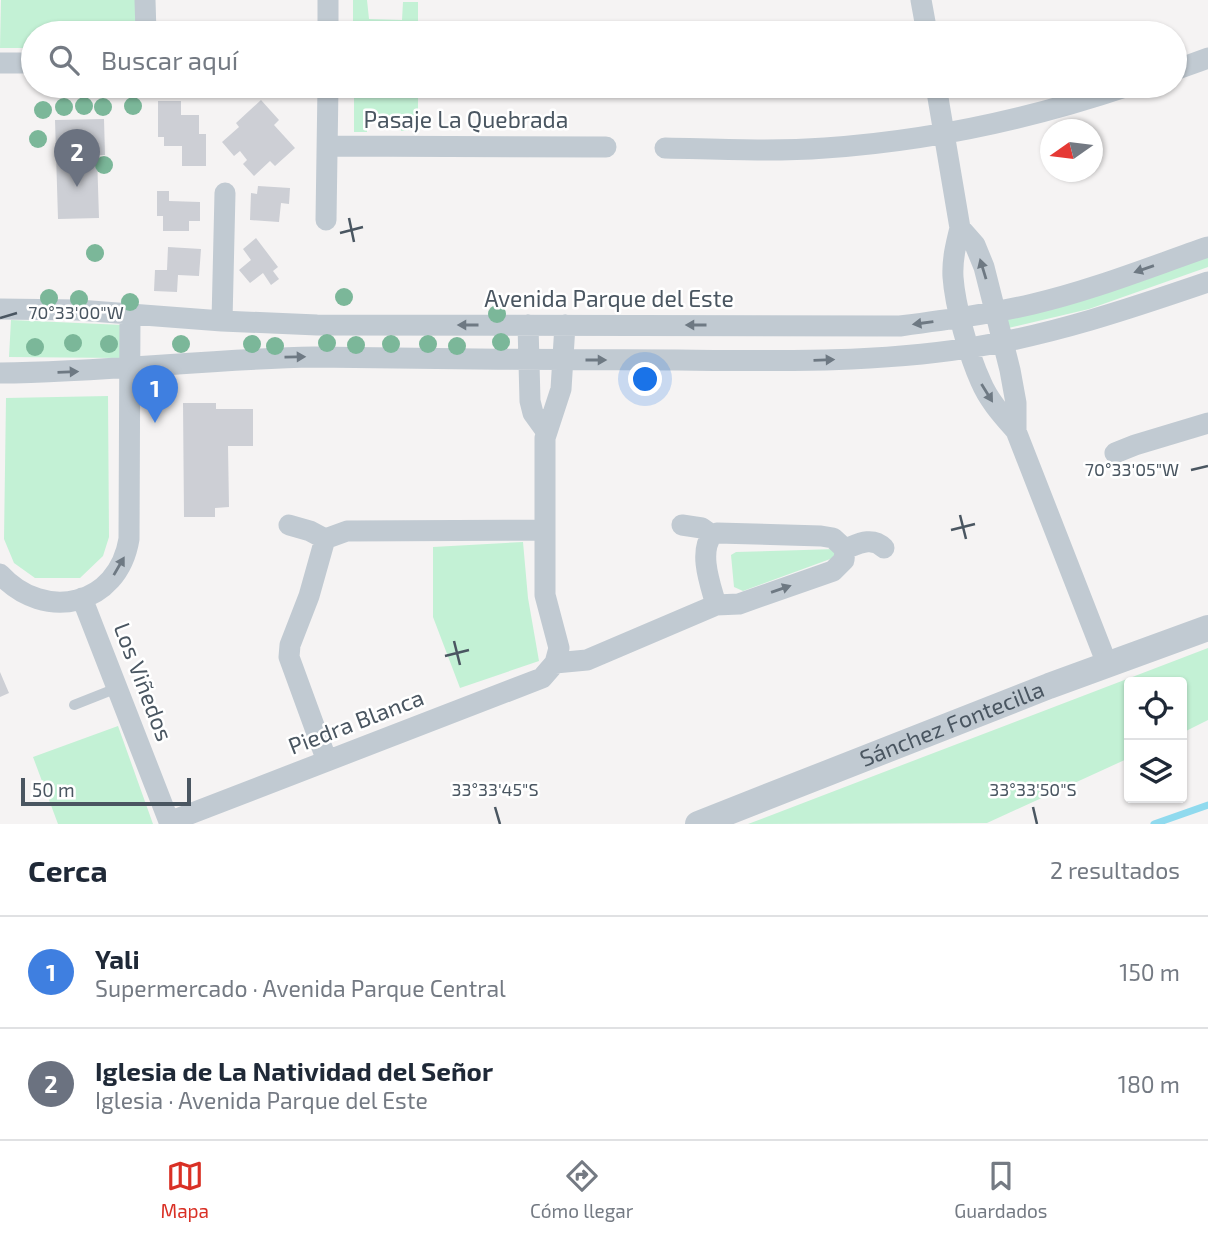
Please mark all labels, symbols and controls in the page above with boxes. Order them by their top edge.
search box [21,21,1187,98]
icon: search [45,41,83,79]
text: Buscar aquí [101,44,238,75]
street label: Pasaje La Quebrada [364,105,568,133]
north arrow [1040,119,1103,182]
pin: 2 [54,129,100,187]
one-way arrow [978,258,988,279]
one-way arrow [1133,264,1154,275]
street label: Avenida Parque del Este [484,284,734,312]
text: 70°33'00"W [28,301,124,323]
one-way arrow [912,318,934,329]
one-way arrow [457,319,479,331]
one-way arrow [685,320,707,331]
one-way arrow [284,352,306,363]
one-way arrow [585,354,607,366]
one-way arrow [813,355,835,366]
your location [628,362,662,396]
pin: 1 [132,365,178,423]
one-way arrow [57,367,79,378]
one-way arrow [981,383,994,402]
text: 70°33'05"W [1085,458,1179,480]
one-way arrow [113,556,125,576]
one-way arrow [771,583,792,594]
street label: Los Viñedos [109,619,179,745]
street label: Sánchez Fontecilla [856,674,1048,772]
map controls [1124,677,1187,803]
button: locate [1124,677,1187,740]
street label: Piedra Blanca [284,682,427,760]
button: layers [1124,740,1187,803]
scale bar [21,775,191,807]
text: 50 m [32,778,75,801]
text: 33°33'45"S [451,778,539,800]
text: 33°33'50"S [989,778,1077,800]
text: Cerca [28,852,108,888]
text: 2 resultados [1050,856,1180,884]
text: Yali [95,943,140,974]
text: 1 [46,958,56,986]
text: 150 m [1119,958,1180,986]
text: Supermercado · Avenida Parque Central [95,974,506,1002]
text: Iglesia de La Natividad del Señor [95,1055,493,1086]
text: 2 [44,1070,58,1098]
text: 180 m [1118,1070,1180,1098]
text: Iglesia · Avenida Parque del Este [95,1086,428,1114]
tab: Mapa [160,1157,209,1222]
tab: Cómo llegar [530,1157,633,1222]
tab: Guardados [954,1157,1048,1222]

